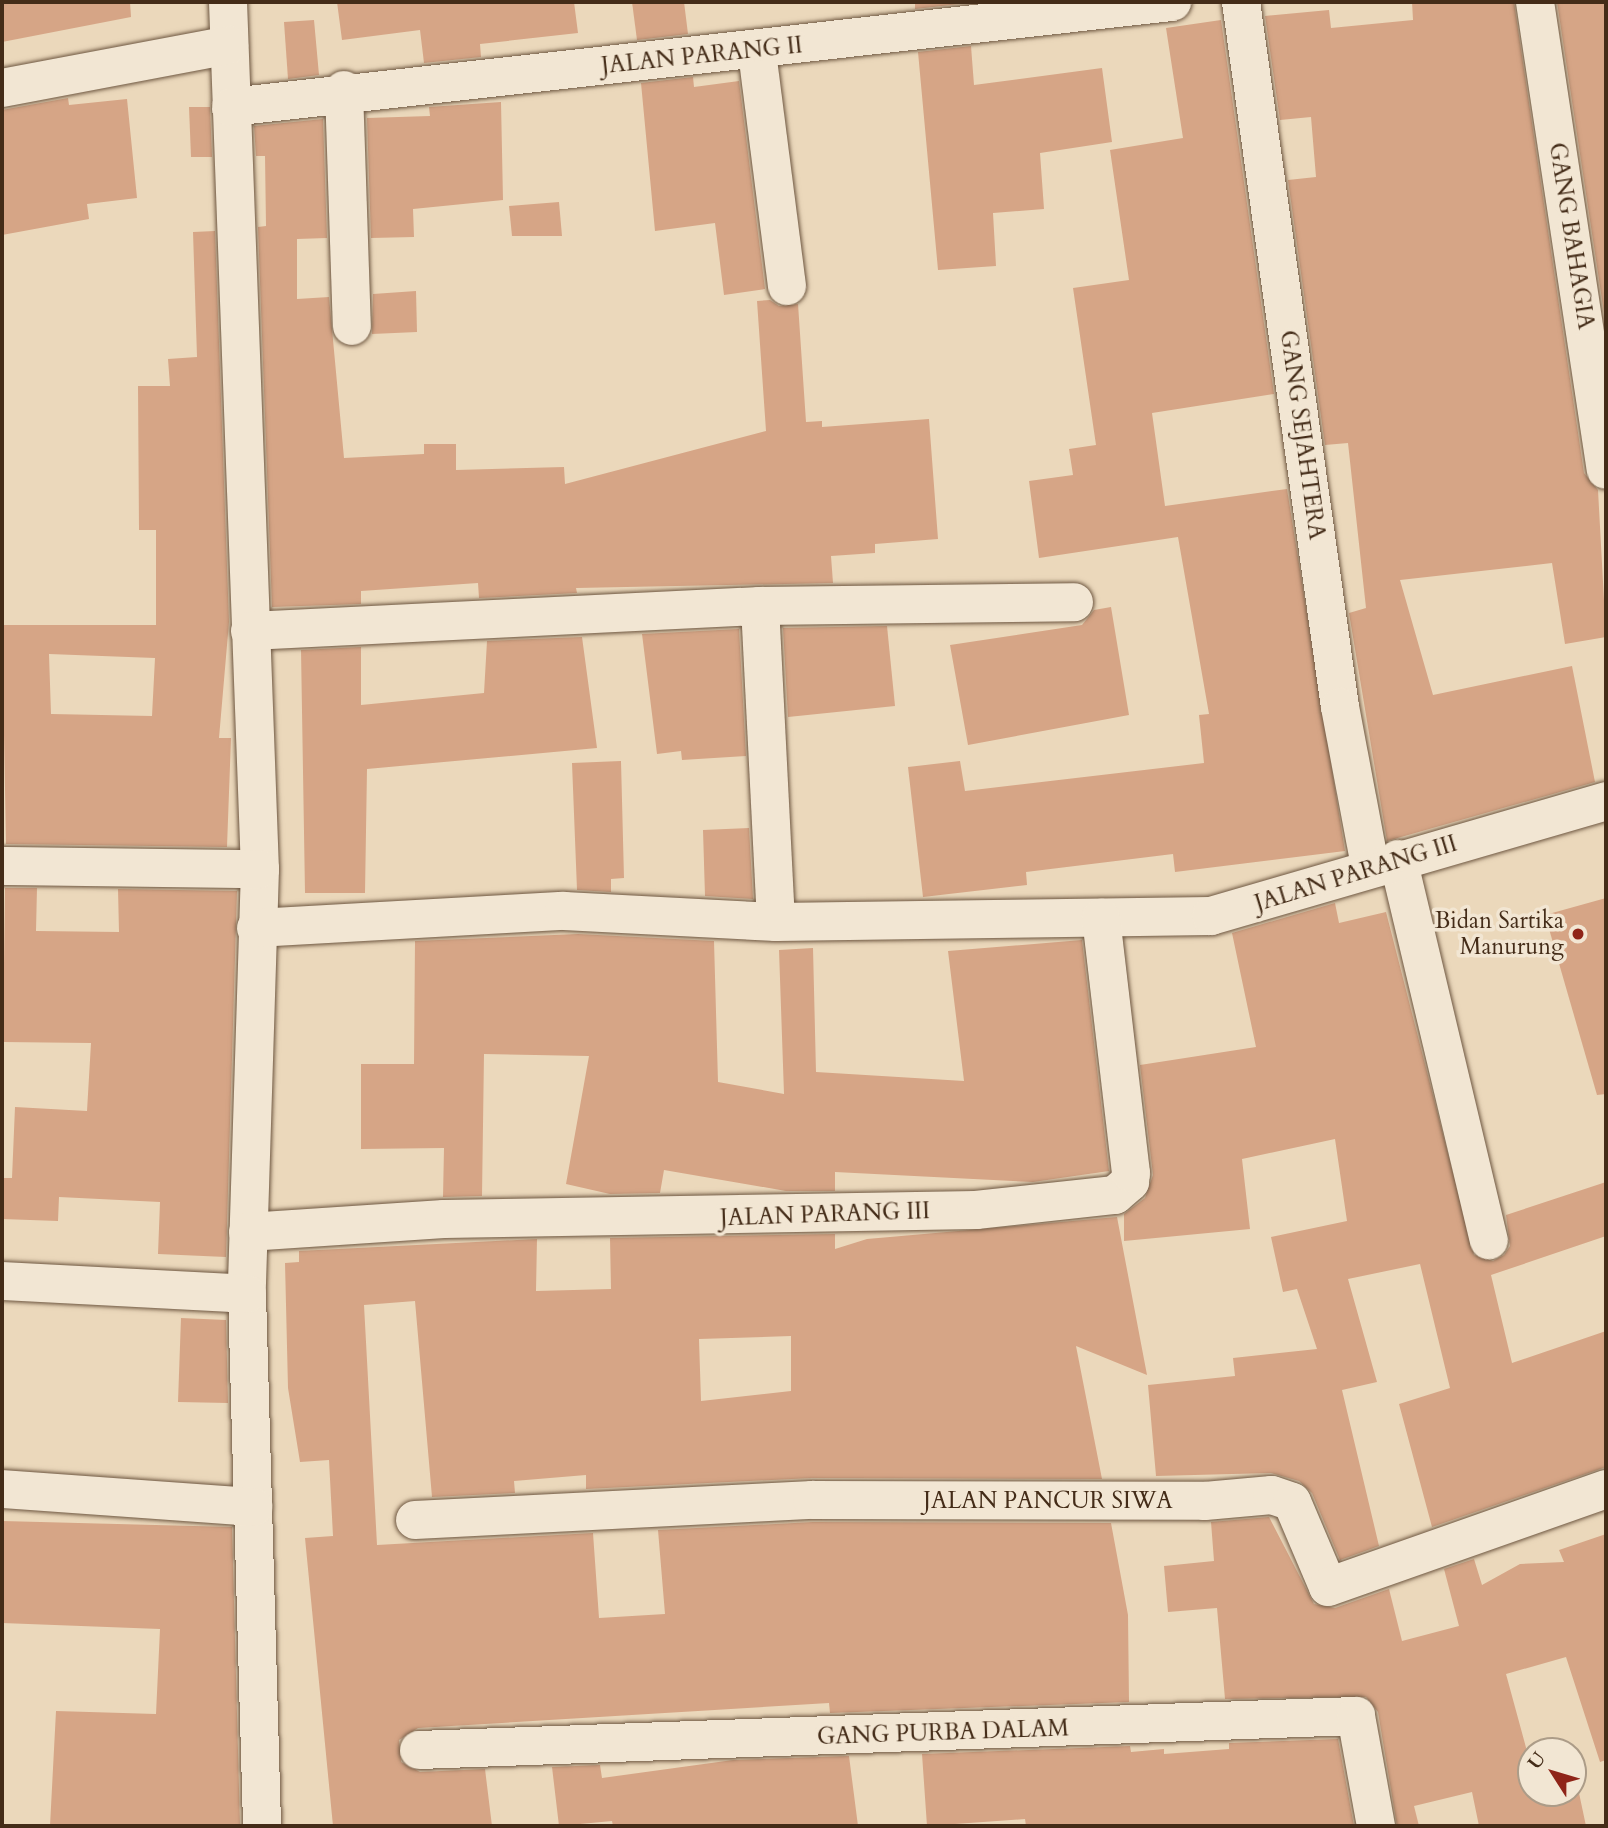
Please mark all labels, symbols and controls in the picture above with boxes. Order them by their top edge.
street label: JALAN PARANG II [600,32,804,80]
street label: GANG BAHAGIA [1543,141,1599,331]
street label: GANG SEJAHTERA [1274,329,1330,541]
street label: JALAN PARANG III [1252,830,1460,918]
place label: Bidan Sartika Manurung [1435,907,1564,961]
marker: Bidan Sartika Manurung [1570,926,1586,942]
street label: JALAN PARANG III [720,1198,930,1232]
street label: JALAN PANCUR SIWA [923,1487,1173,1515]
street label: GANG PURBA DALAM [817,1715,1069,1751]
north arrow [1517,1737,1587,1807]
text: U [1522,1747,1552,1775]

